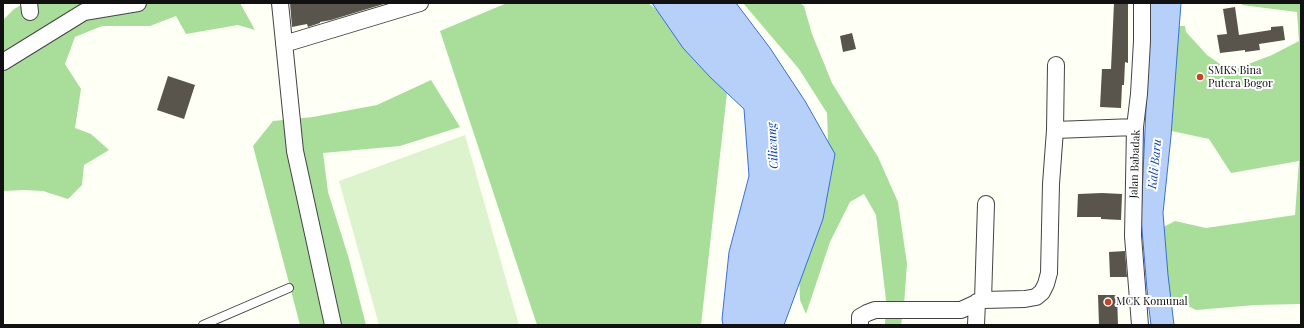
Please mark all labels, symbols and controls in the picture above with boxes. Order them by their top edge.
place label: SMKS Bina Putera Bogor [1208,64,1273,90]
marker: SMKS Bina Putera Bogor [1195,72,1205,82]
water label: Ciliwung [765,123,781,169]
street label: Jalan Babadak [1127,129,1143,199]
water label: Kali Baru [1145,138,1165,190]
place label: MCK Komunal [1116,295,1188,309]
marker: MCK Komunal [1103,297,1113,307]

